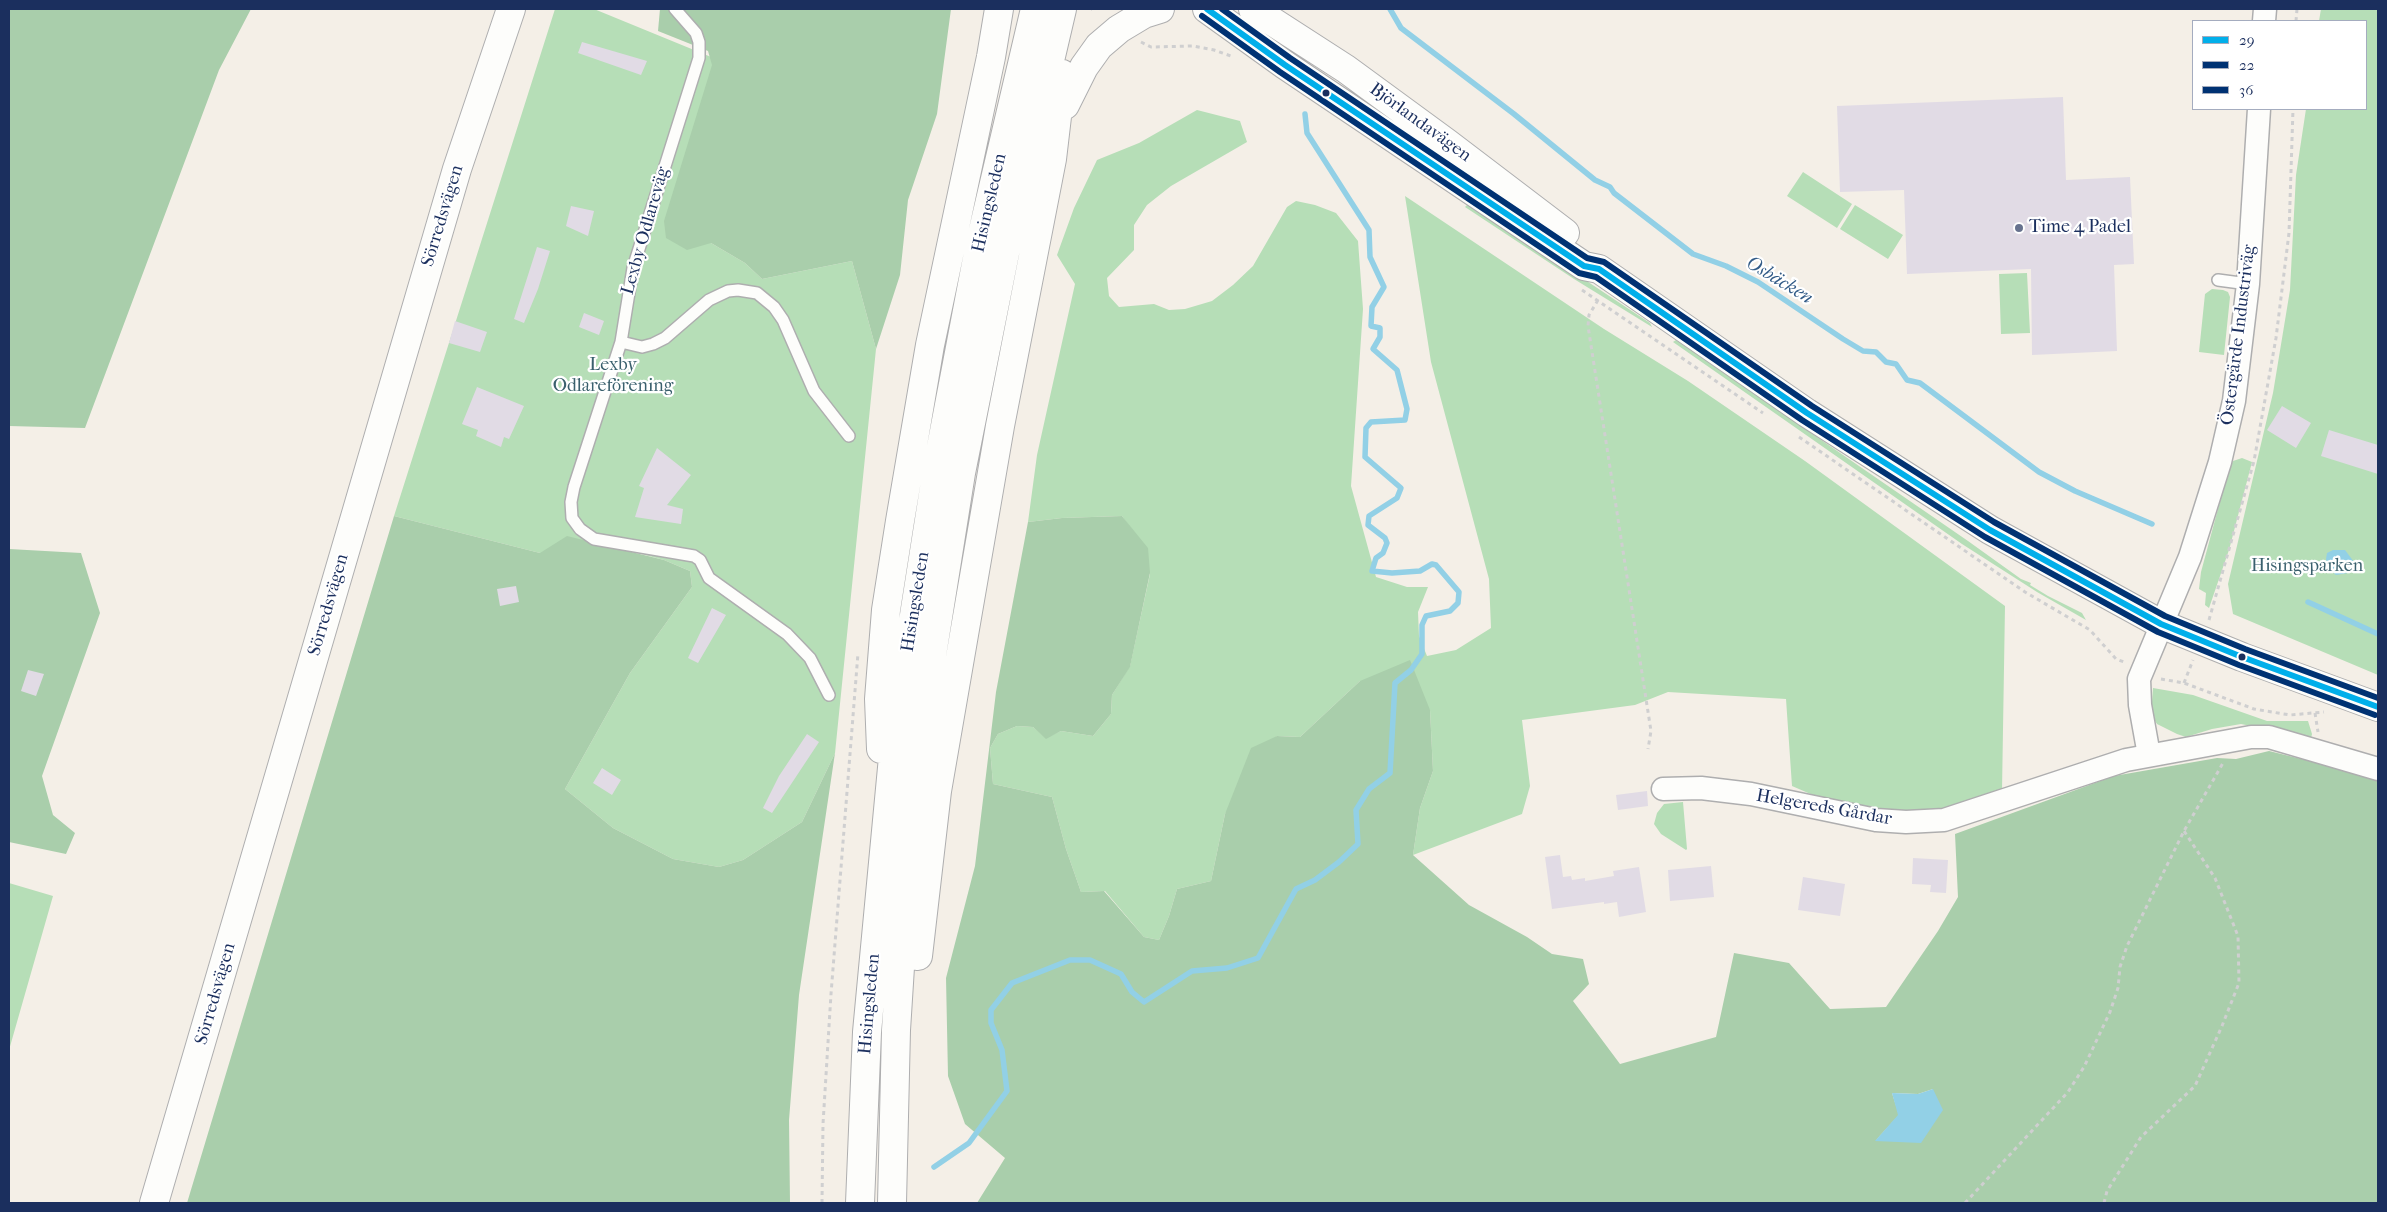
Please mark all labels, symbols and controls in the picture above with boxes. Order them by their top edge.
legend [2192,20,2367,110]
text: 29 [2239,31,2255,49]
text: 22 [2239,56,2254,74]
street label: Björlandavägen [1365,79,1475,167]
text: 36 [2239,81,2253,99]
unlabelled marker [1321,88,1331,98]
street label: Hisingsleden [968,151,1012,255]
street label: Sörredsvägen [417,163,469,269]
street label: Lexby Odlareväg [617,165,675,297]
place label: Time 4 Padel [2029,217,2131,239]
marker: Time 4 Padel [2013,222,2025,234]
street label: Östergärde Industriväg [2217,244,2261,426]
water label: Osbäcken [1741,252,1817,310]
park label: Lexby Odlareförening [553,355,673,398]
street label: Hisingsleden [897,550,935,654]
street label: Sörredsvägen [304,552,354,658]
park label: Hisingsparken [2251,556,2363,578]
unlabelled marker [2237,652,2247,662]
street label: Helgereds Gårdar [1755,785,1893,831]
street label: Sörredsvägen [191,941,241,1047]
street label: Hisingsleden [855,953,885,1055]

